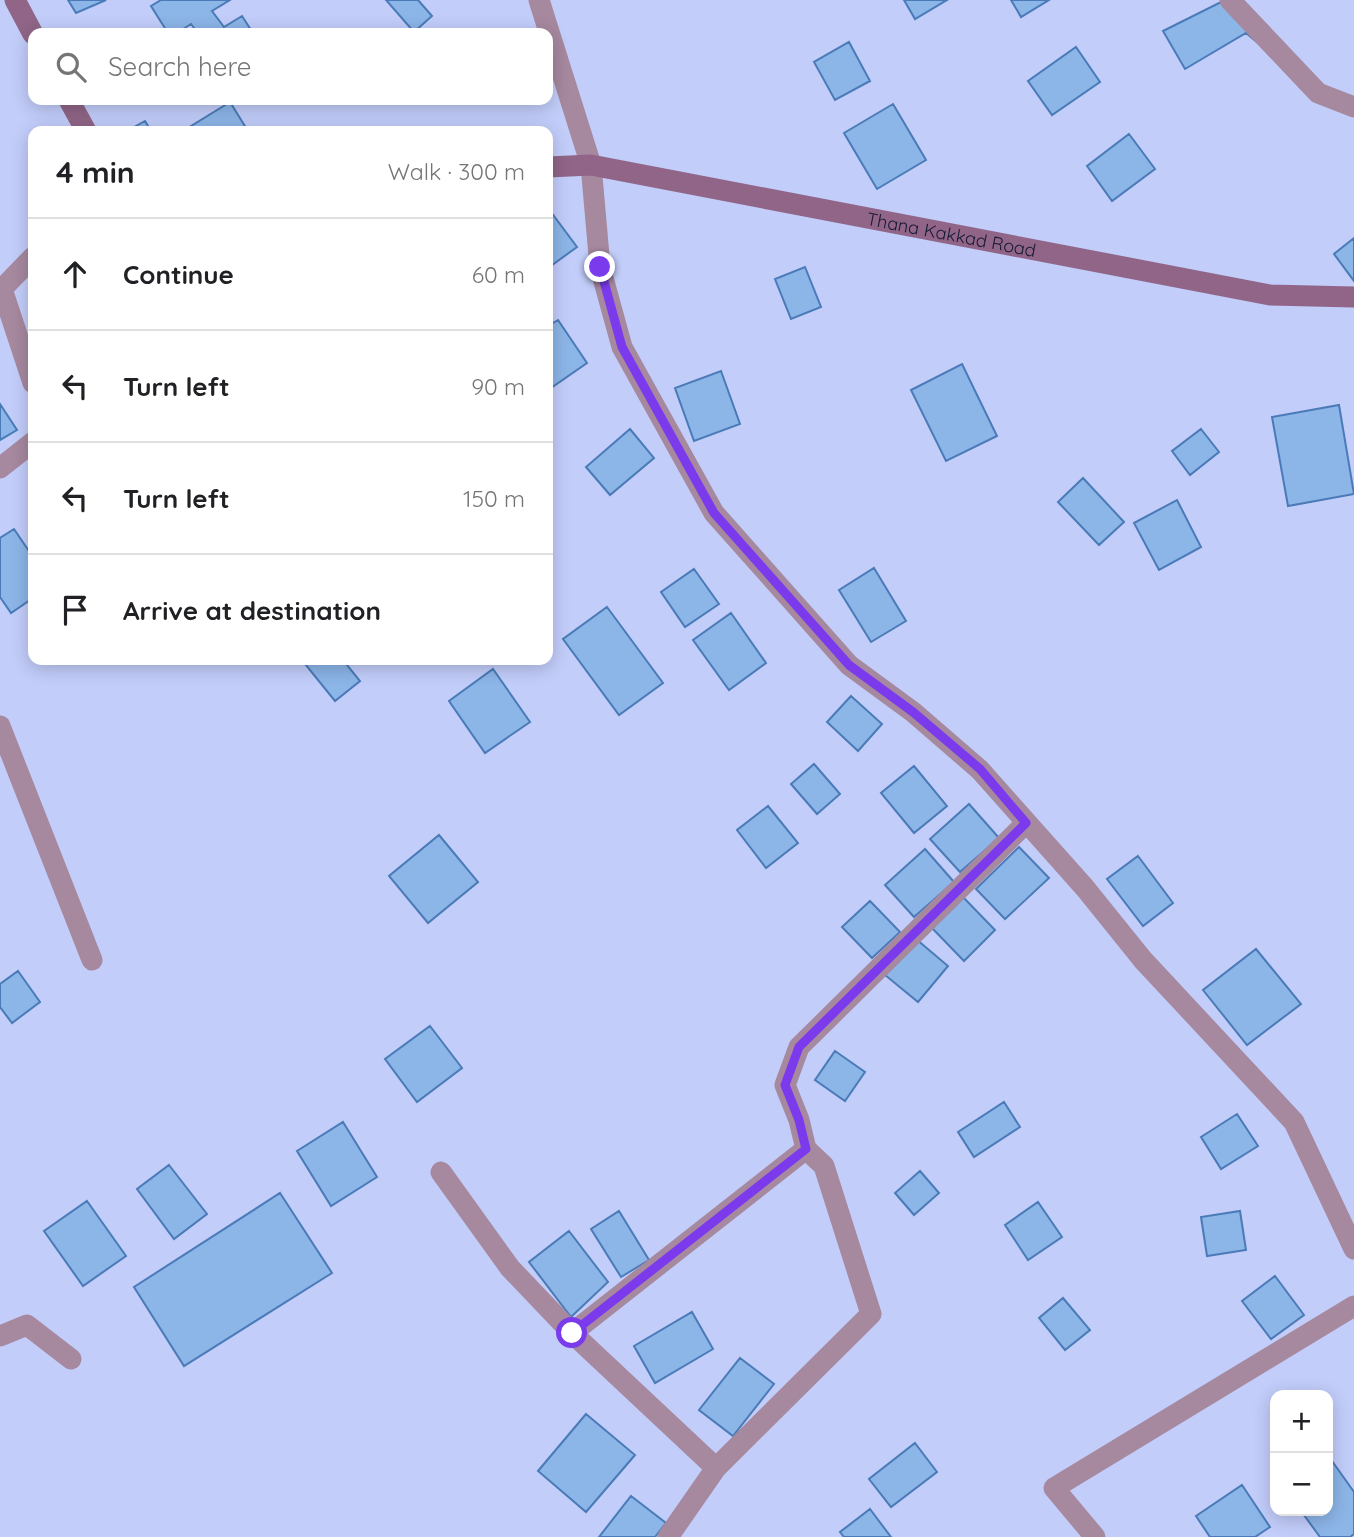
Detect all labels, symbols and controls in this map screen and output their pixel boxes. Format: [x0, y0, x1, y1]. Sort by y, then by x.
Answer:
search box [28, 28, 553, 105]
icon: search [52, 48, 90, 86]
text: Search here [108, 50, 252, 83]
text: 4 min [56, 153, 135, 191]
text: Walk · 300 m [388, 157, 525, 186]
street label: Thana Kakkad Road [865, 207, 1038, 261]
route end [584, 251, 615, 282]
icon: ahead [56, 255, 94, 293]
text: Continue [123, 258, 234, 291]
text: 60 m [472, 260, 525, 289]
icon: left [56, 367, 94, 405]
text: Turn left [123, 370, 230, 403]
text: 90 m [471, 372, 525, 401]
icon: left [56, 479, 94, 517]
text: Turn left [123, 482, 230, 515]
text: 150 m [463, 484, 525, 513]
icon: arrive [56, 591, 94, 629]
text: Arrive at destination [123, 594, 381, 627]
route start [556, 1317, 587, 1348]
map controls [1270, 1390, 1333, 1516]
button: + [1270, 1390, 1333, 1453]
button: − [1270, 1453, 1333, 1516]

